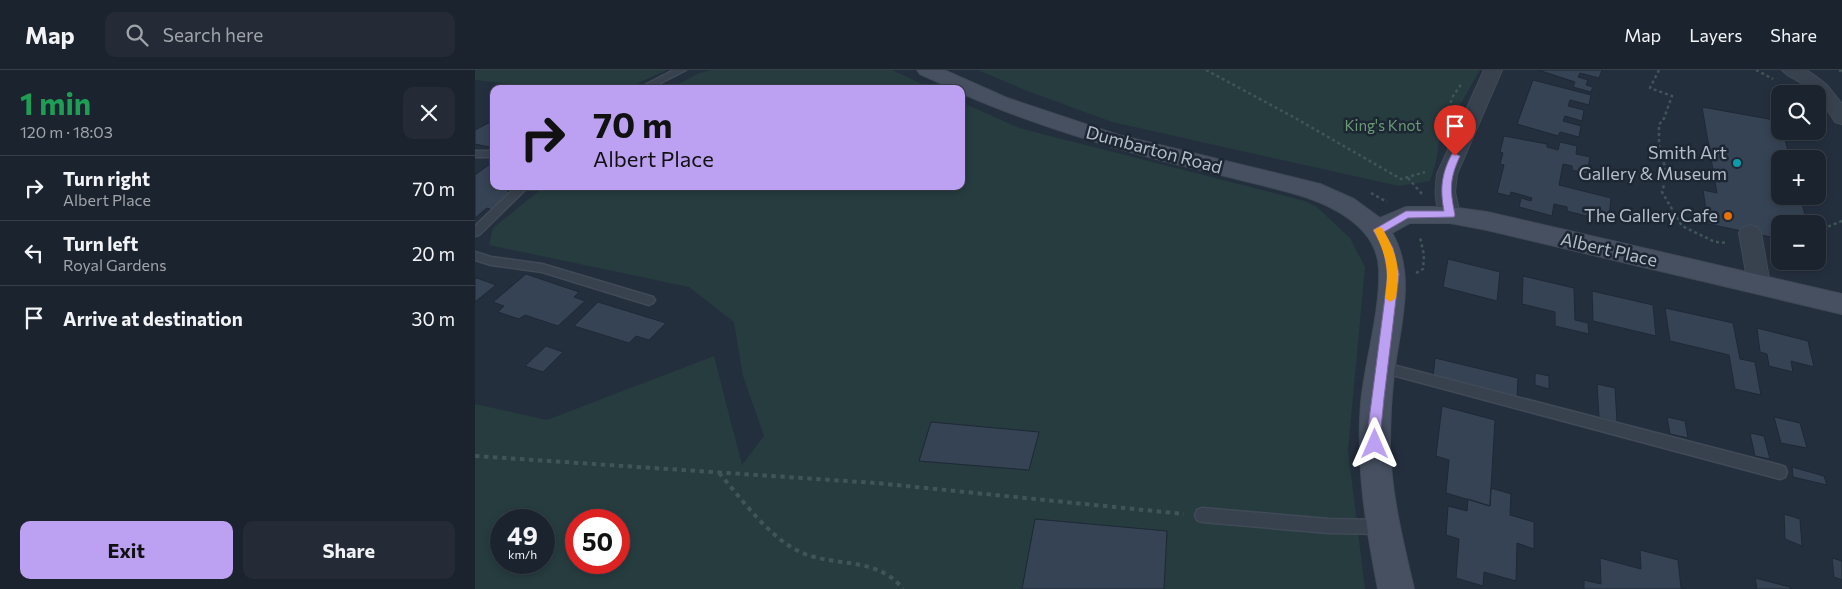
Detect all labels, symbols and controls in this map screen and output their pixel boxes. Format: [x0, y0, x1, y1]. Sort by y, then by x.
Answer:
search box [105, 12, 455, 57]
text: Map [25, 20, 75, 49]
icon: search [123, 21, 151, 49]
text: Search here [163, 23, 263, 46]
text: Map [1624, 24, 1661, 46]
text: Layers [1689, 24, 1742, 46]
text: Share [1770, 24, 1817, 46]
text: 1 min [20, 84, 91, 121]
map controls [1771, 85, 1826, 270]
button: search [1771, 85, 1826, 140]
button: close [403, 87, 455, 139]
text: 70 m [593, 102, 673, 145]
icon: right [510, 105, 575, 170]
pin [1434, 105, 1476, 156]
icon: arrive [1441, 112, 1469, 140]
park label: King's Knot [1344, 116, 1422, 134]
street label: Dumbarton Road [1084, 120, 1225, 178]
text: 120 m · 18:03 [20, 122, 113, 141]
place label: Smith Art Gallery & Museum [1578, 141, 1727, 184]
text: Albert Place [593, 145, 714, 172]
button: + [1771, 150, 1826, 205]
marker: Smith Art Gallery & Museum [1731, 157, 1743, 169]
text: Turn right [63, 167, 150, 190]
icon: right [20, 174, 48, 202]
text: 70 m [412, 177, 455, 200]
text: Albert Place [63, 190, 151, 209]
place label: The Gallery Cafe [1584, 204, 1718, 226]
marker: The Gallery Cafe [1722, 210, 1734, 222]
button: − [1771, 215, 1826, 270]
street label: Albert Place [1559, 227, 1660, 271]
text: Turn left [63, 232, 138, 255]
icon: left [20, 239, 48, 267]
text: 20 m [412, 242, 455, 265]
text: Royal Gardens [63, 255, 166, 274]
icon: arrive [20, 304, 48, 332]
text: Arrive at destination [63, 307, 243, 330]
text: 30 m [412, 307, 455, 330]
position arrow [1348, 417, 1400, 469]
speed limit sign: 50 [565, 509, 630, 574]
text: 49 [507, 520, 538, 550]
button: Exit [20, 521, 233, 579]
button: Share [243, 521, 455, 579]
text: km/h [508, 547, 537, 561]

